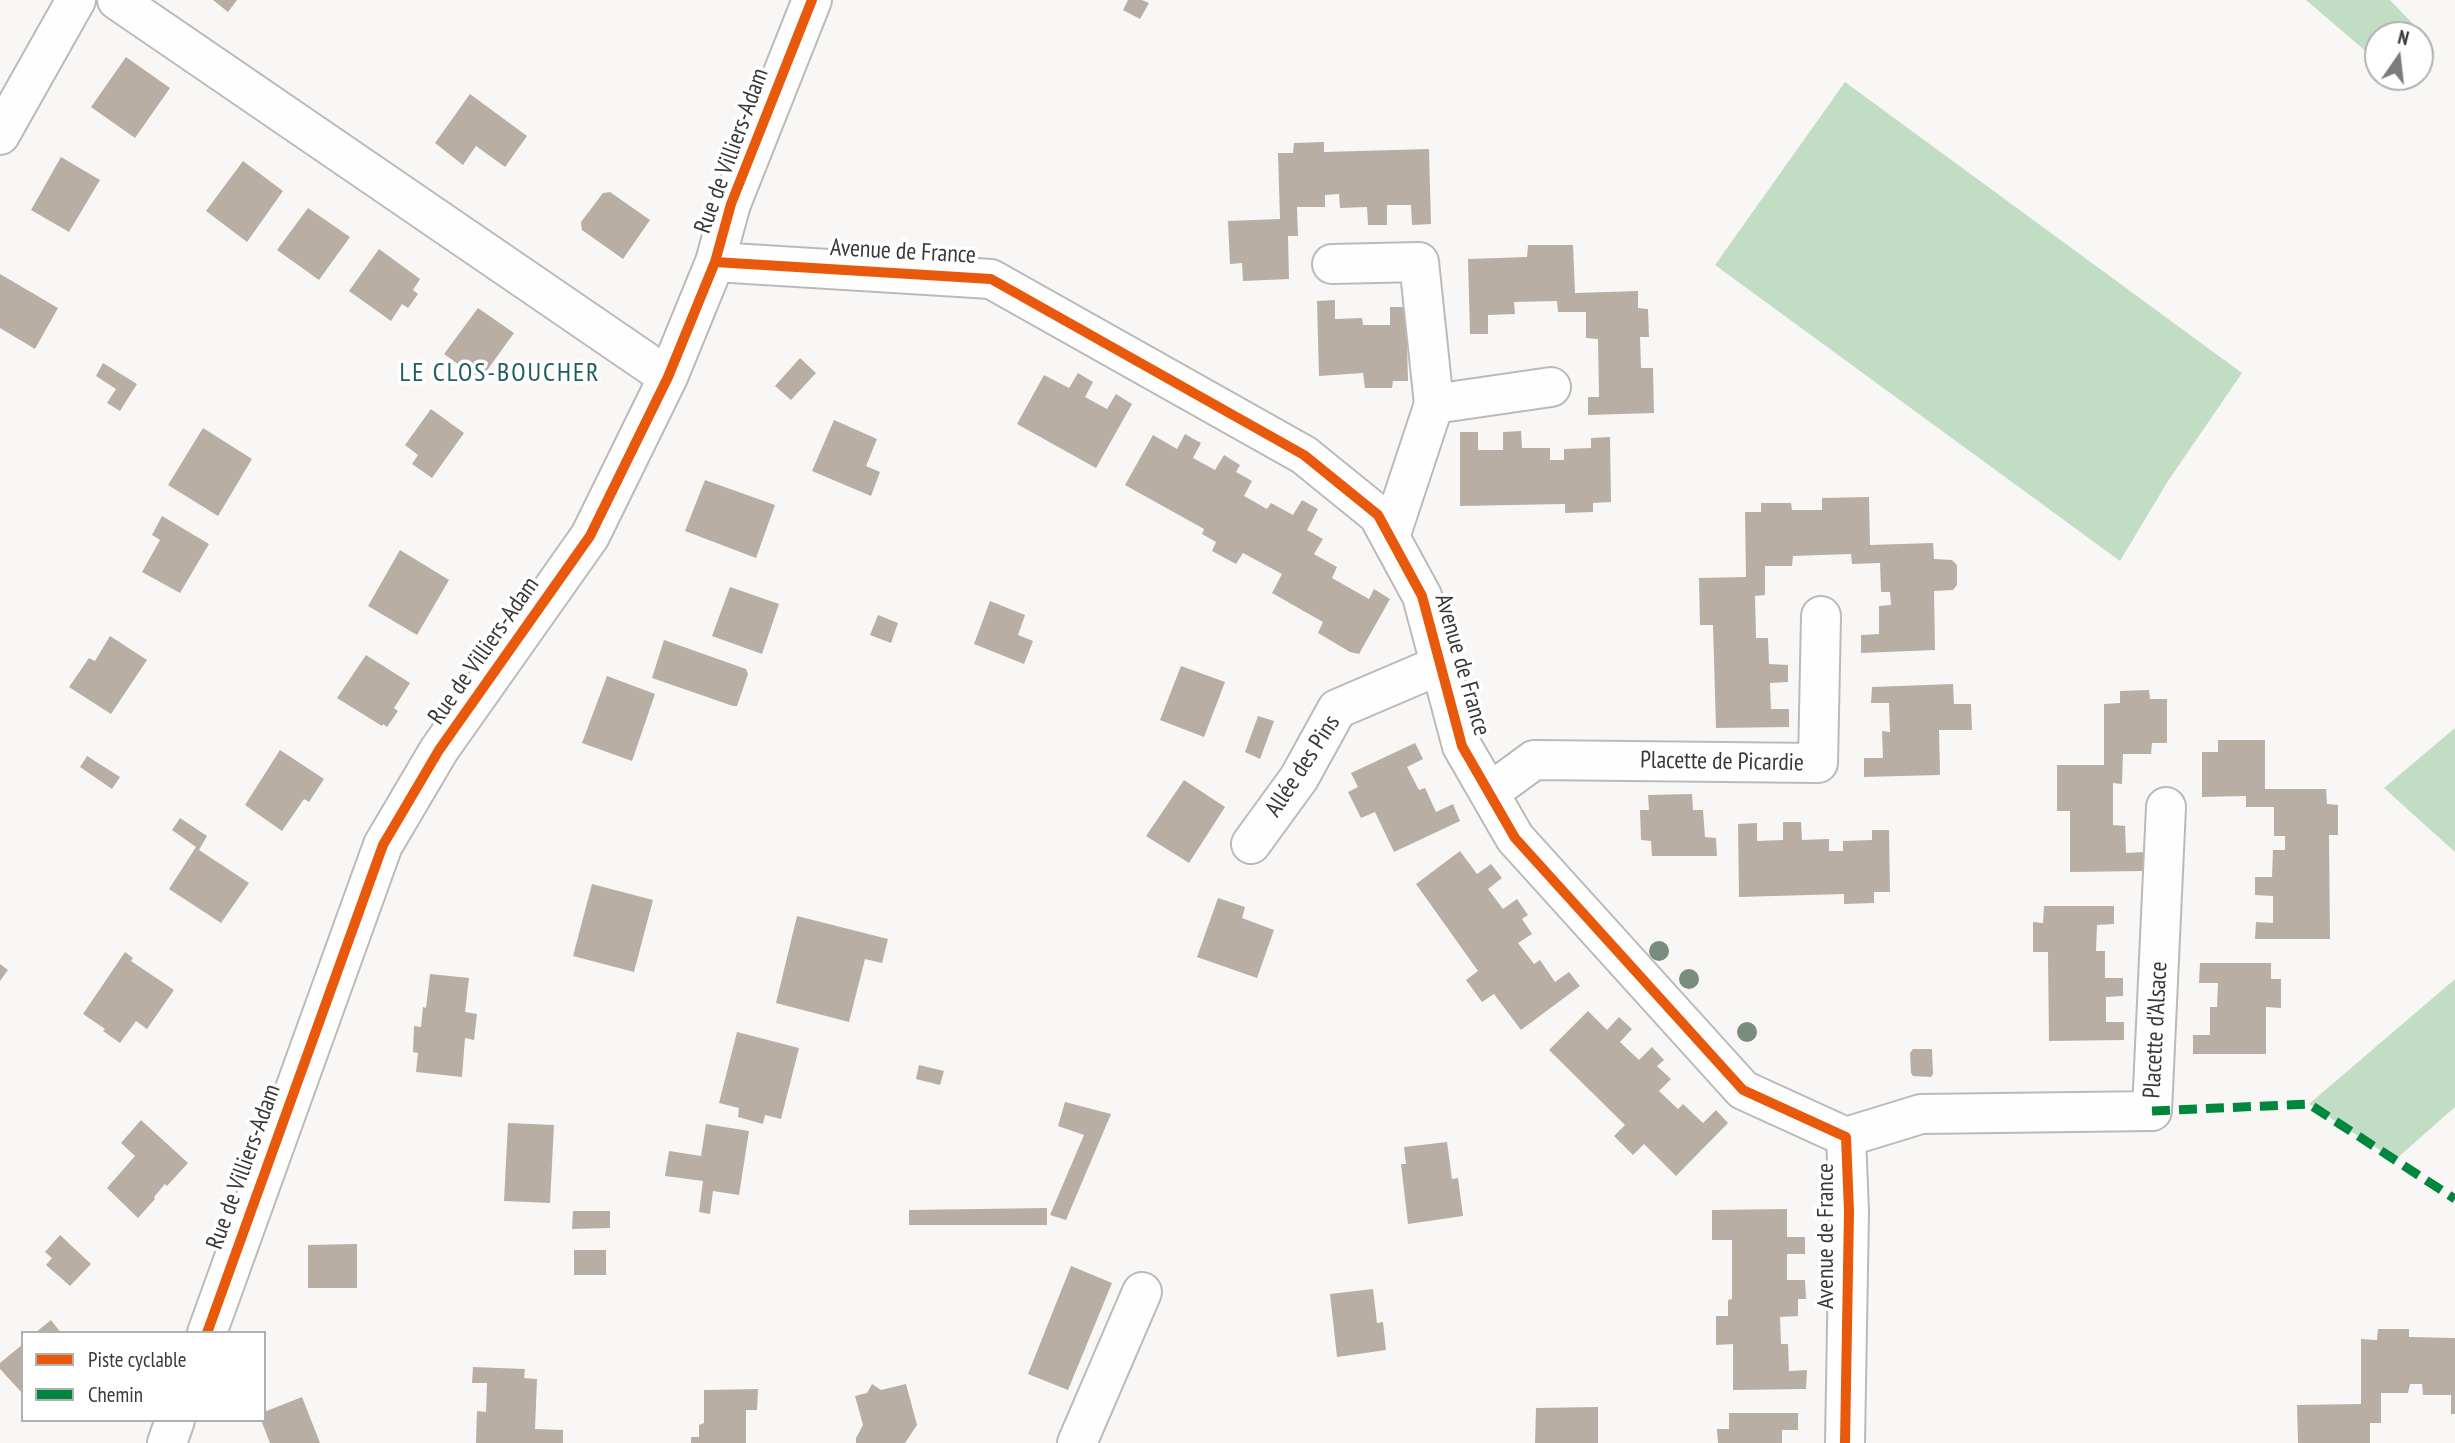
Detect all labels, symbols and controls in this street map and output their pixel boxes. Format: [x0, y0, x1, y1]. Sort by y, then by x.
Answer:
north arrow [2364, 21, 2434, 91]
text: N [2396, 25, 2411, 50]
street label: Rue de Villiers-Adam [689, 65, 775, 237]
street label: Avenue de France [829, 234, 977, 270]
district label: LE CLOS-BOUCHER [401, 358, 599, 390]
street label: Rue de Villiers-Adam [422, 572, 546, 730]
street label: Avenue de France [1428, 591, 1496, 739]
street label: Allée des Pins [1259, 710, 1347, 822]
street label: Placette de Picardie [1640, 746, 1804, 778]
street label: Placette d'Alsace [2138, 961, 2174, 1099]
street label: Rue de Villiers-Adam [201, 1081, 287, 1253]
street label: Avenue de France [1812, 1163, 1840, 1309]
legend [21, 1331, 266, 1422]
text: Piste cyclable [88, 1346, 186, 1373]
text: Chemin [88, 1381, 143, 1408]

